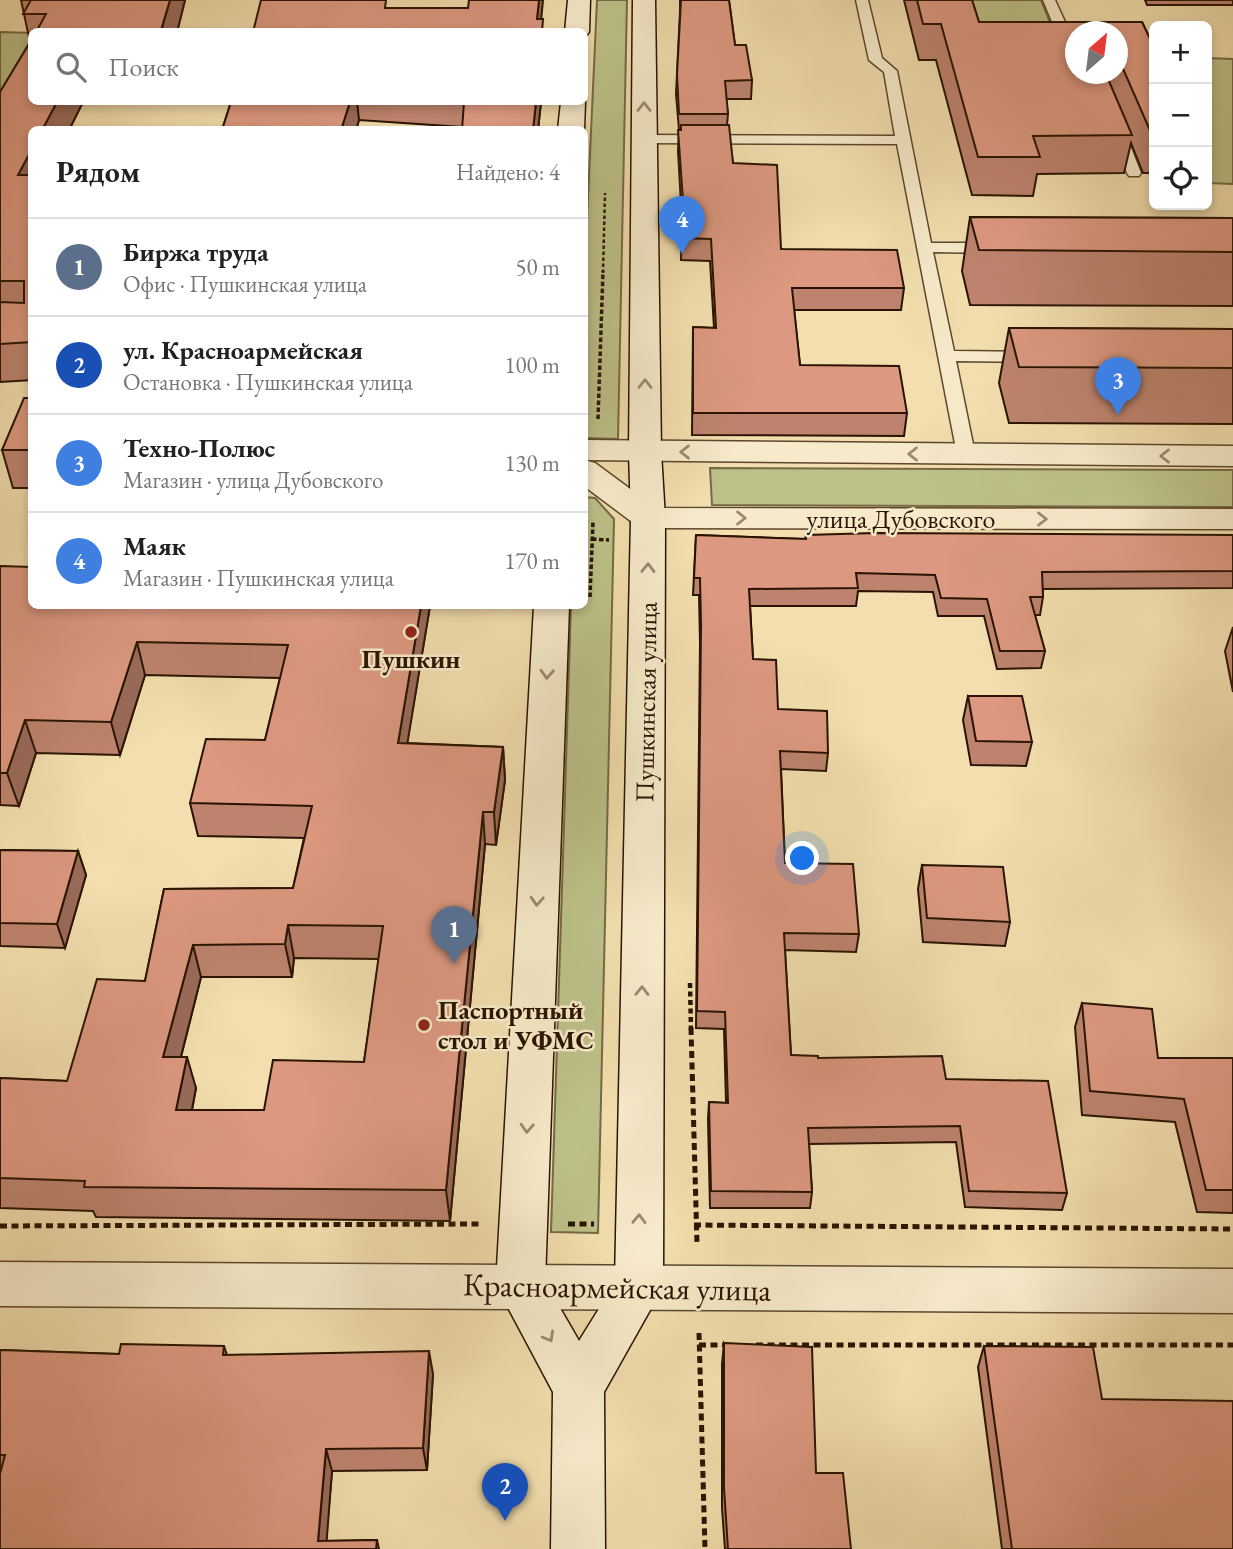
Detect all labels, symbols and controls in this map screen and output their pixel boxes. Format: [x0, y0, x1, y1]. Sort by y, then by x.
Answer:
north arrow [1065, 21, 1128, 84]
map controls [1149, 21, 1212, 210]
button: + [1149, 21, 1212, 84]
search box [28, 28, 588, 105]
icon: search [52, 48, 90, 86]
text: Поиск [108, 50, 179, 84]
button: − [1149, 84, 1212, 147]
one-way arrow [636, 101, 652, 112]
button: locate [1149, 147, 1212, 210]
text: Рядом [56, 152, 140, 191]
text: Найдено: 4 [456, 157, 560, 187]
pin: 4 [659, 196, 705, 254]
text: Биржа труда [123, 235, 269, 269]
text: 1 [73, 252, 85, 282]
text: 50 m [515, 252, 560, 282]
text: Офис · Пушкинская улица [123, 269, 367, 299]
text: ул. Красноармейская [123, 333, 363, 367]
text: 2 [73, 350, 85, 380]
text: 100 m [504, 350, 560, 380]
pin: 3 [1095, 357, 1141, 415]
text: Остановка · Пушкинская улица [123, 367, 413, 397]
one-way arrow [637, 378, 653, 388]
text: Техно-Полюс [123, 431, 275, 465]
one-way arrow [680, 445, 691, 460]
one-way arrow [907, 446, 918, 462]
text: 3 [73, 448, 85, 478]
text: 130 m [504, 448, 560, 478]
one-way arrow [1159, 448, 1170, 464]
text: Магазин · улица Дубовского [123, 465, 383, 495]
street label: улица Дубовского [807, 502, 995, 536]
one-way arrow [736, 510, 747, 526]
one-way arrow [1037, 511, 1048, 527]
text: Маяк [123, 529, 186, 563]
text: 4 [73, 546, 85, 576]
text: 170 m [504, 546, 560, 576]
one-way arrow [640, 562, 655, 573]
text: Магазин · Пушкинская улица [123, 563, 394, 593]
street label: Пушкинская улица [627, 601, 665, 803]
marker: Пушкин [403, 624, 419, 640]
place label: Пушкин [362, 642, 460, 676]
one-way arrow [540, 668, 555, 679]
your location [785, 841, 819, 875]
one-way arrow [530, 896, 545, 907]
pin: 1 [431, 906, 477, 964]
one-way arrow [634, 986, 650, 996]
place label: Паспортный стол и УФМС [438, 993, 594, 1057]
marker: Паспортный стол и УФМС [416, 1017, 432, 1033]
one-way arrow [519, 1123, 534, 1134]
one-way arrow [632, 1213, 647, 1224]
street label: Красноармейская улица [463, 1263, 772, 1311]
one-way arrow [541, 1329, 554, 1342]
pin: 2 [482, 1463, 528, 1521]

